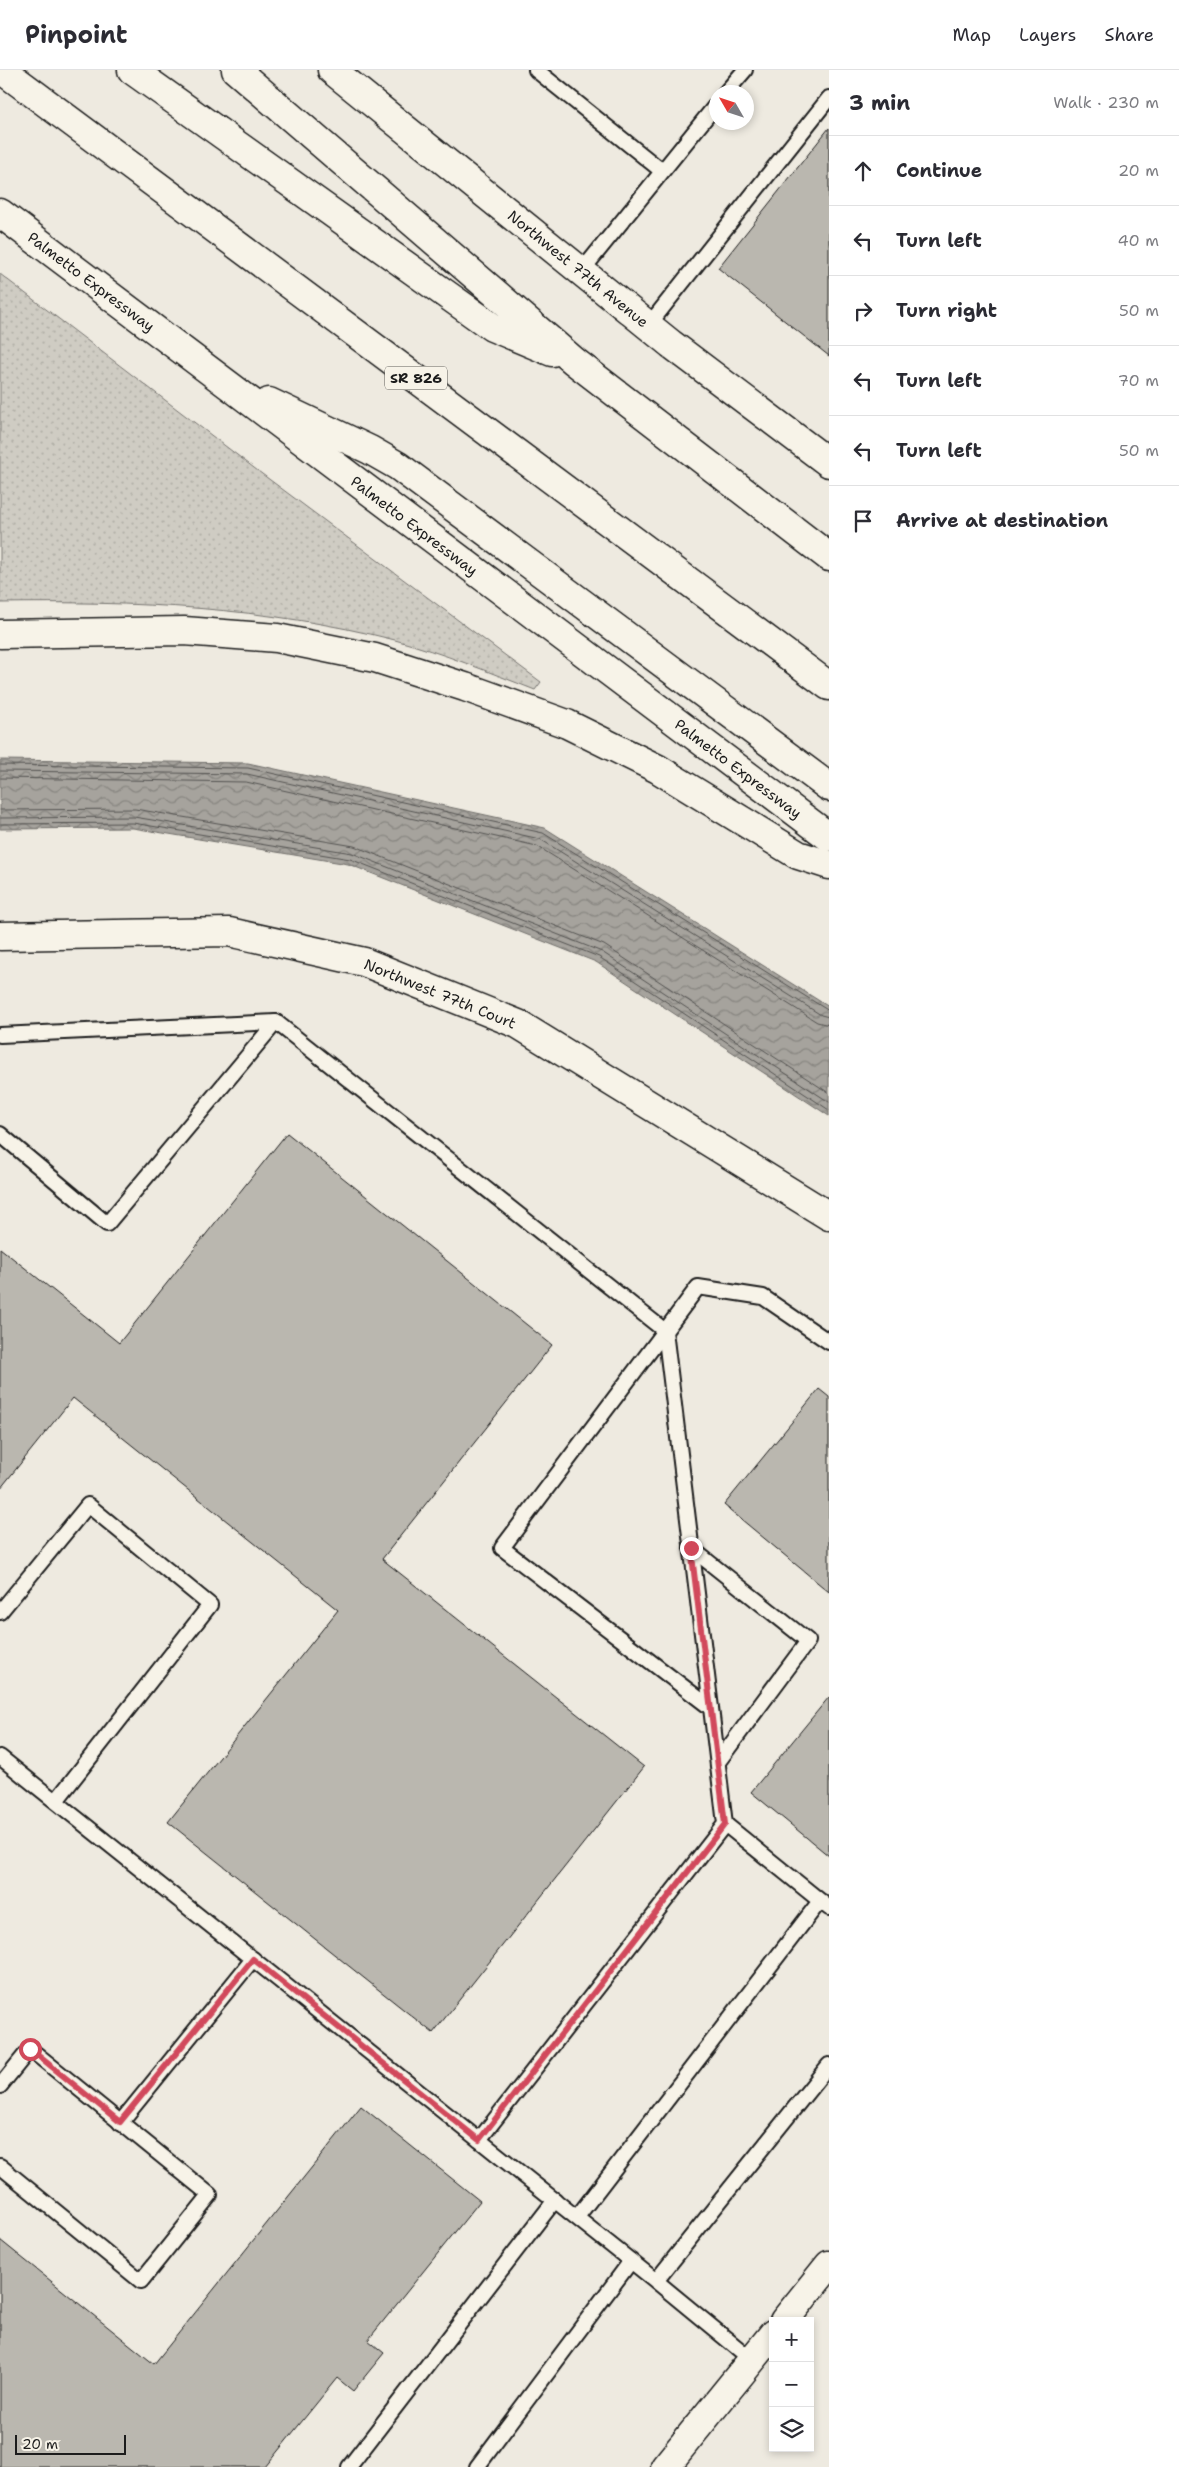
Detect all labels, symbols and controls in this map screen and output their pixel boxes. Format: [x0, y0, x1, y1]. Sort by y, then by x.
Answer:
text: Pinpoint [25, 19, 127, 51]
text: Map [953, 23, 991, 47]
text: Layers [1019, 23, 1076, 47]
text: Share [1104, 23, 1154, 47]
north arrow [709, 85, 754, 130]
text: 3 min [849, 89, 910, 117]
text: Walk · 230 m [1053, 92, 1159, 113]
icon: ahead [849, 157, 877, 185]
text: Continue [896, 158, 982, 183]
text: 20 m [1118, 160, 1159, 181]
street label: Northwest 77th Avenue [503, 206, 653, 332]
icon: left [849, 227, 877, 255]
street label: Palmetto Expressway [23, 228, 159, 336]
text: Turn left [896, 228, 982, 253]
text: 40 m [1117, 230, 1159, 251]
icon: right [849, 297, 877, 325]
text: Turn right [896, 298, 997, 323]
text: 50 m [1119, 300, 1159, 321]
road number: SR 826 [385, 366, 447, 390]
icon: left [849, 367, 877, 395]
text: Turn left [896, 368, 982, 393]
text: 70 m [1118, 370, 1159, 391]
icon: left [849, 437, 877, 465]
text: Turn left [896, 438, 982, 463]
text: 50 m [1119, 440, 1159, 461]
street label: Palmetto Expressway [346, 472, 482, 580]
icon: arrive [849, 507, 877, 535]
text: Arrive at destination [896, 508, 1108, 533]
street label: Palmetto Expressway [670, 715, 806, 823]
street label: Northwest 77th Court [361, 954, 519, 1034]
route end [680, 1537, 703, 1560]
route start [19, 2038, 42, 2061]
map controls [769, 2317, 814, 2452]
button: + [769, 2317, 814, 2362]
button: − [769, 2362, 814, 2407]
button: layers [769, 2407, 814, 2452]
scale bar [15, 2432, 126, 2455]
text: 20 m [22, 2435, 58, 2453]

